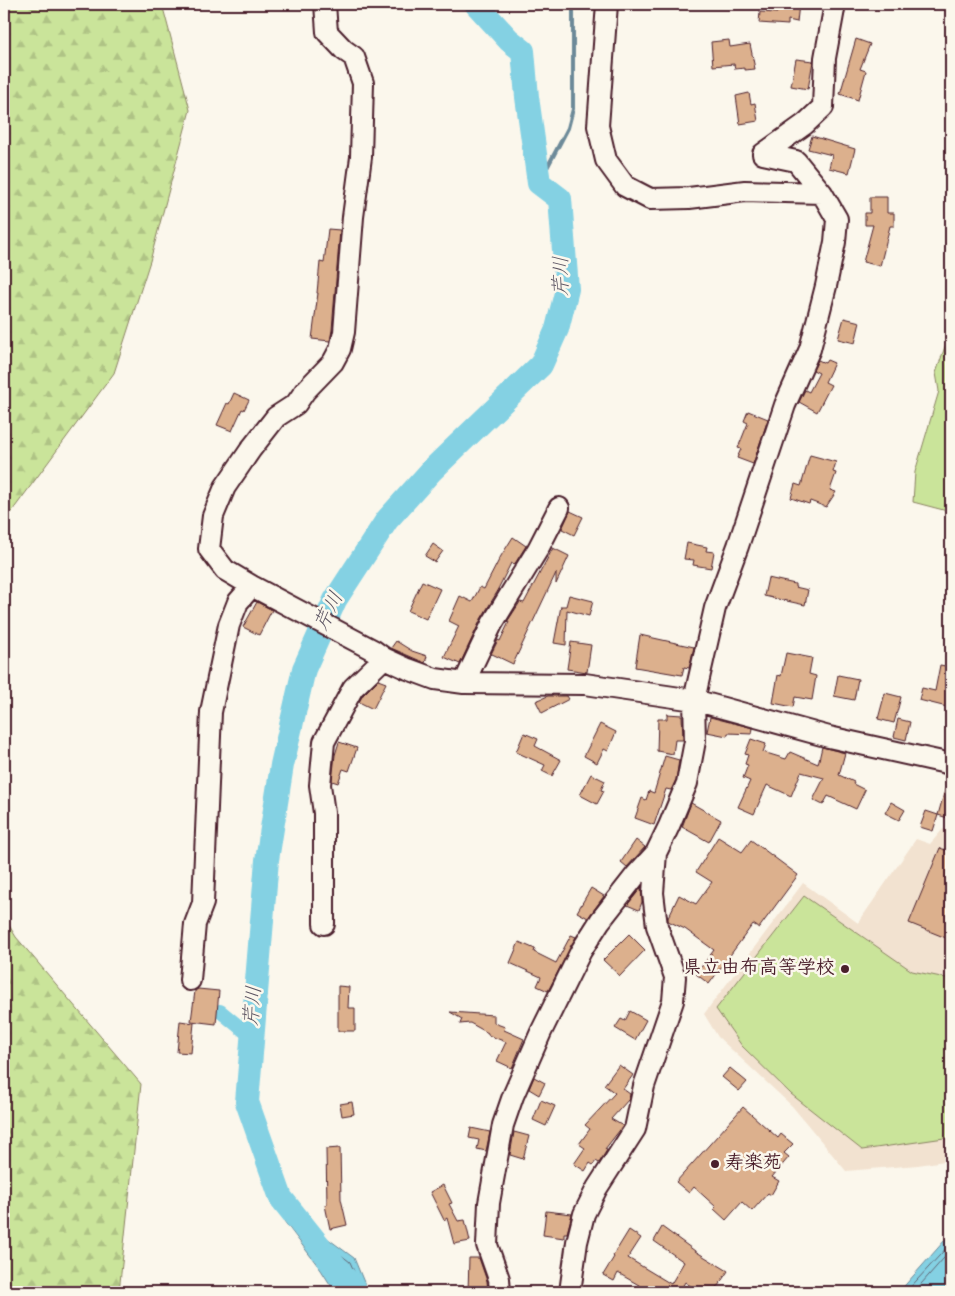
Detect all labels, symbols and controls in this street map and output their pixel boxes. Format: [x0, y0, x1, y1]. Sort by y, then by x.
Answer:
water label: 芹川 [550, 256, 575, 296]
water label: 芹川 [310, 588, 350, 635]
place label: 県立由布高等学校 [683, 957, 835, 981]
marker: 県立由布高等学校 [839, 963, 851, 975]
water label: 芹川 [240, 985, 268, 1027]
place label: 寿楽苑 [725, 1152, 782, 1176]
marker: 寿楽苑 [709, 1158, 721, 1170]

